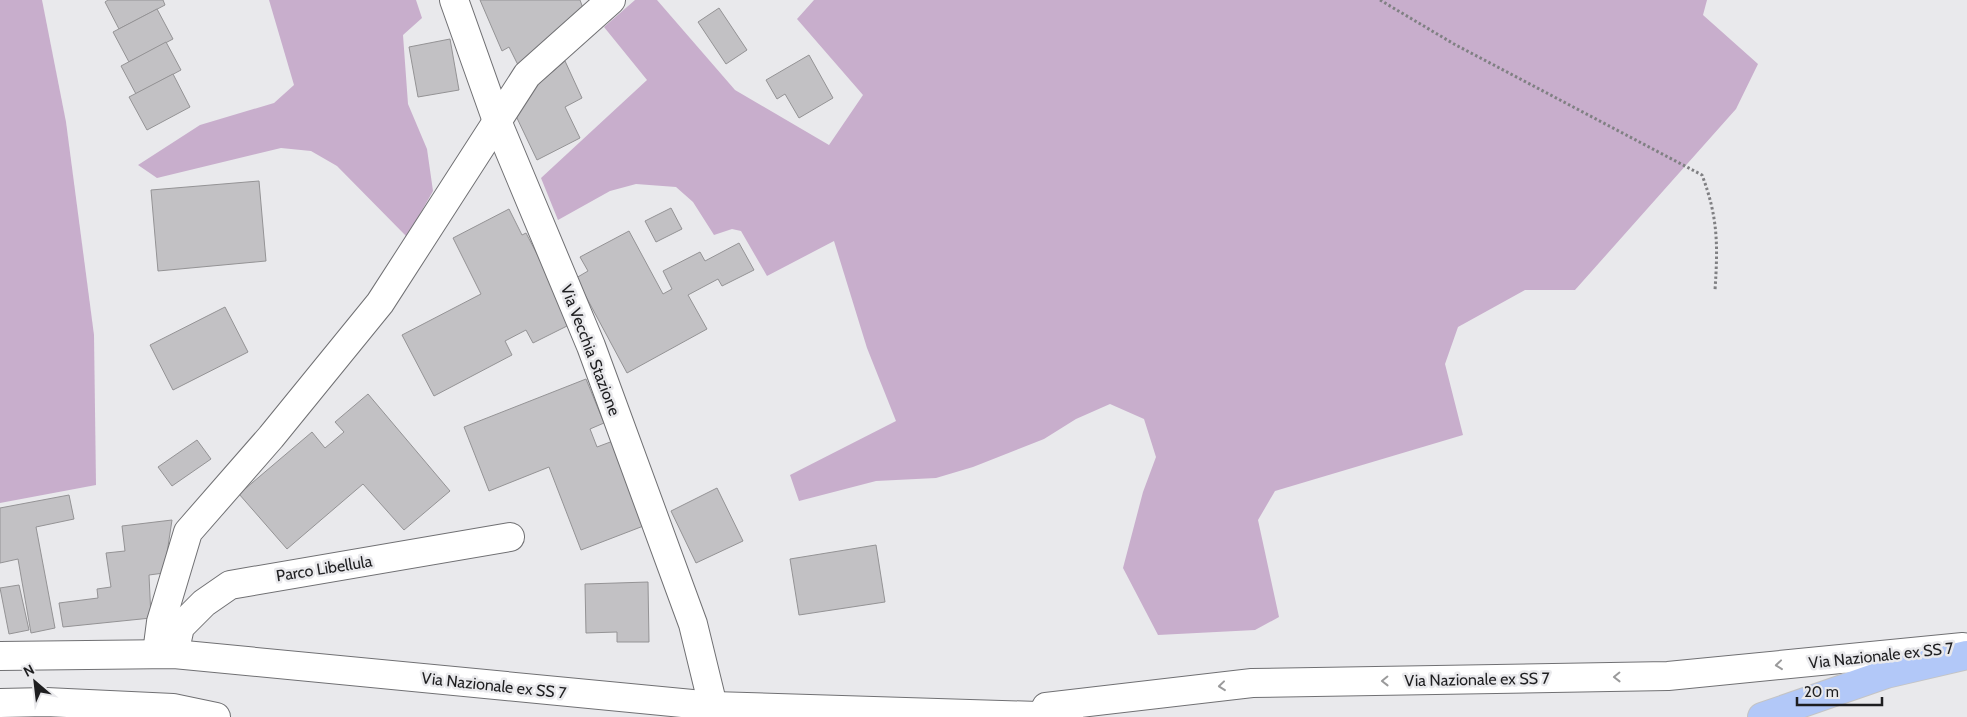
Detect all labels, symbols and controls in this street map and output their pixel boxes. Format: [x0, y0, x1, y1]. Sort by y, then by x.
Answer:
street label: Via Vecchia Stazione [557, 282, 624, 418]
street label: Parco Libellula [275, 551, 374, 585]
street label: Via Nazionale ex SS 7 [1808, 638, 1954, 673]
north arrow [10, 657, 60, 707]
one-way arrow [1775, 659, 1783, 670]
text: N [20, 660, 37, 681]
street label: Via Nazionale ex SS 7 [421, 668, 567, 703]
street label: Via Nazionale ex SS 7 [1404, 669, 1550, 690]
one-way arrow [1613, 671, 1621, 682]
scale bar [1797, 674, 1882, 706]
one-way arrow [1380, 675, 1388, 686]
one-way arrow [1218, 680, 1226, 691]
text: 20 m [1804, 683, 1839, 701]

